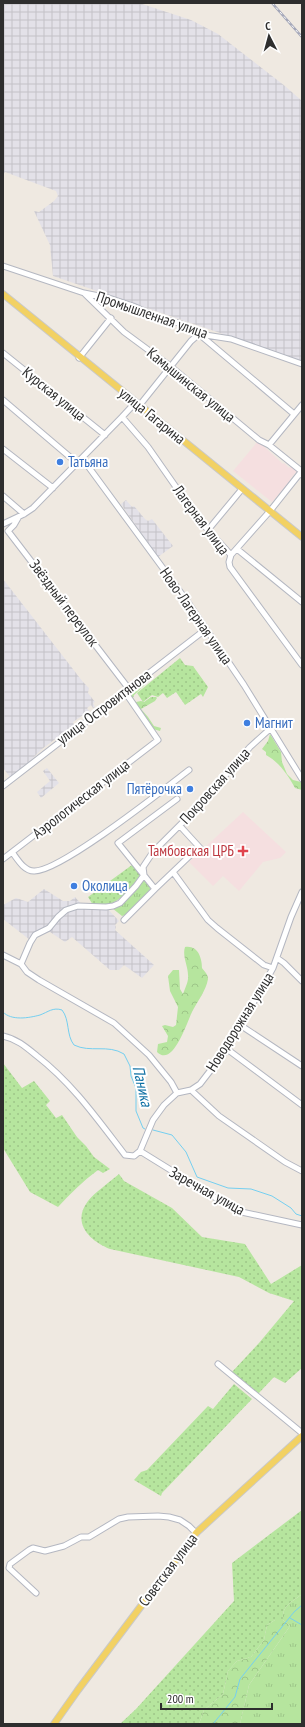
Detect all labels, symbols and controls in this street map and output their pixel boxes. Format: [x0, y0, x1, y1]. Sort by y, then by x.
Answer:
north arrow [249, 16, 289, 56]
text: С [265, 19, 271, 33]
street label: Промышленная улица [94, 287, 210, 343]
street label: Камышинская улица [143, 343, 239, 426]
street label: Курская улица [19, 362, 90, 425]
street label: улица Гагарина [115, 383, 189, 448]
place label: Татьяна [68, 452, 108, 471]
marker: Татьяна [55, 457, 65, 467]
street label: Лагерная улица [168, 480, 234, 558]
street label: Звёздный переулок [26, 555, 103, 650]
street label: Ново-Лагерная улица [156, 564, 237, 668]
street label: улица Островитянова [53, 665, 155, 748]
place label: Магнит [255, 713, 293, 732]
marker: Магнит [242, 718, 252, 728]
street label: Покровская улица [175, 744, 254, 828]
street label: Аэрологическая улица [28, 755, 133, 842]
place label: Пятёрочка [127, 779, 182, 798]
marker: Пятёрочка [185, 784, 195, 794]
place label: Тамбовская ЦРБ [148, 841, 234, 860]
marker: Тамбовская ЦРБ [237, 845, 249, 857]
place label: Околица [82, 876, 128, 895]
marker: Околица [69, 881, 79, 891]
street label: Новодорожная улица [202, 969, 278, 1075]
water label: Паника [129, 1064, 158, 1110]
street label: Заречная улица [166, 1162, 248, 1219]
street label: Советская улица [134, 1529, 201, 1610]
scale bar [161, 1685, 272, 1711]
text: 200 m [167, 1691, 194, 1706]

